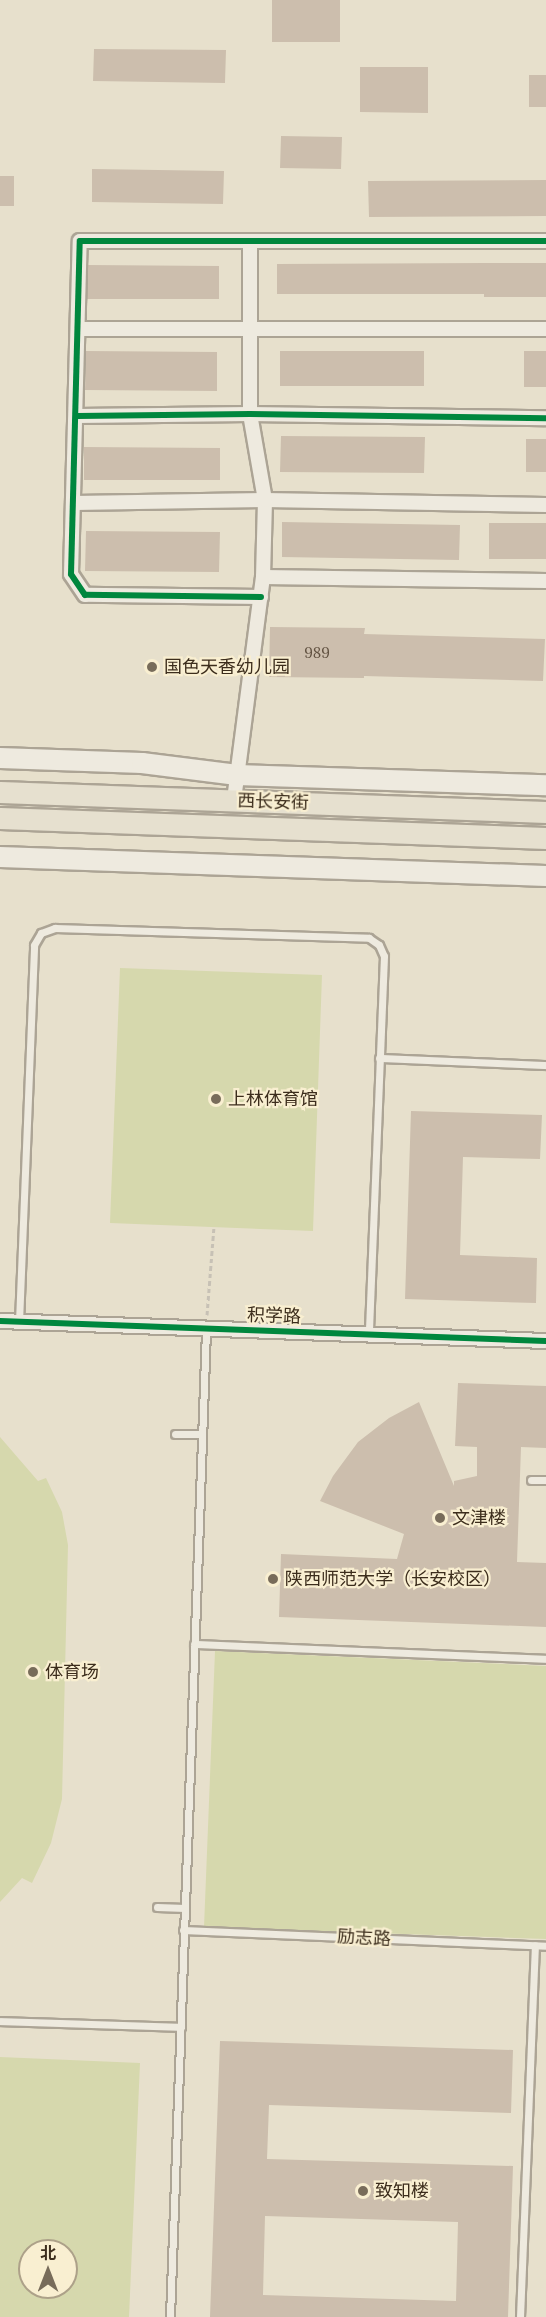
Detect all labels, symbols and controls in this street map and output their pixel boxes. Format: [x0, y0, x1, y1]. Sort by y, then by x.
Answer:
house number: 989 [304, 644, 330, 662]
place label: 国色天香幼儿园 [164, 656, 290, 678]
marker: 国色天香幼儿园 [145, 660, 159, 674]
street label: 西长安街 [237, 790, 309, 814]
place label: 上林体育馆 [228, 1088, 318, 1110]
marker: 上林体育馆 [209, 1092, 223, 1106]
street label: 积学路 [247, 1304, 301, 1328]
place label: 文津楼 [452, 1507, 506, 1529]
marker: 文津楼 [433, 1511, 447, 1525]
place label: 陕西师范大学（长安校区） [285, 1568, 501, 1590]
marker: 陕西师范大学（长安校区） [266, 1572, 280, 1586]
place label: 体育场 [45, 1661, 99, 1683]
marker: 体育场 [26, 1665, 40, 1679]
street label: 励志路 [336, 1926, 392, 1950]
place label: 致知楼 [375, 2180, 429, 2202]
marker: 致知楼 [356, 2184, 370, 2198]
north arrow [18, 2239, 78, 2299]
text: 北 [40, 2243, 56, 2263]

